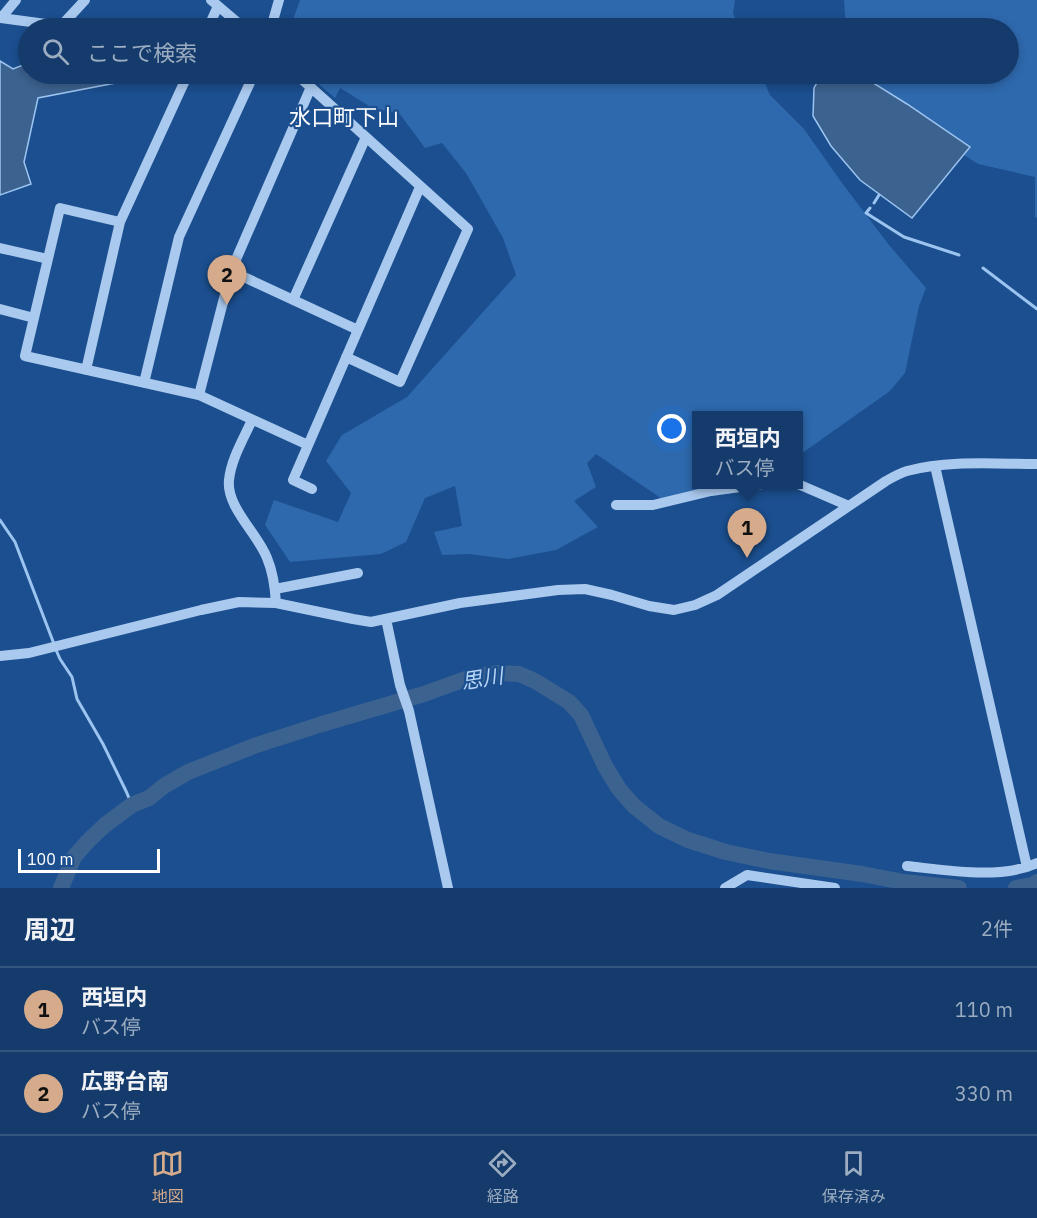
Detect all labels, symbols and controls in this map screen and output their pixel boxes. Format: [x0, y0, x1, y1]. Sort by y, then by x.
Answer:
search box [18, 18, 1019, 84]
icon: search [39, 35, 72, 68]
text: ここで検索 [87, 38, 197, 67]
district label: 水口町下山 [289, 102, 399, 131]
pin: 2 [208, 256, 246, 305]
popup [692, 411, 803, 489]
your location [657, 414, 686, 443]
text: 西垣内 [714, 423, 781, 452]
text: バス停 [714, 454, 774, 481]
pin: 1 [728, 508, 766, 558]
water label: 思川 [459, 661, 507, 695]
scale bar [18, 846, 160, 874]
text: 100 m [27, 849, 74, 869]
text: 周辺 [24, 912, 76, 946]
text: 2件 [981, 915, 1013, 942]
text: 西垣内 [81, 982, 147, 1011]
text: 1 [38, 996, 50, 1023]
text: 110 m [955, 996, 1013, 1023]
text: バス停 [81, 1013, 141, 1040]
text: 広野台南 [81, 1066, 169, 1095]
text: 2 [38, 1080, 50, 1107]
text: 330 m [955, 1080, 1013, 1107]
text: バス停 [81, 1097, 141, 1124]
tab: 地図 [151, 1147, 184, 1207]
tab: 経路 [486, 1147, 519, 1207]
tab: 保存済み [822, 1147, 886, 1207]

